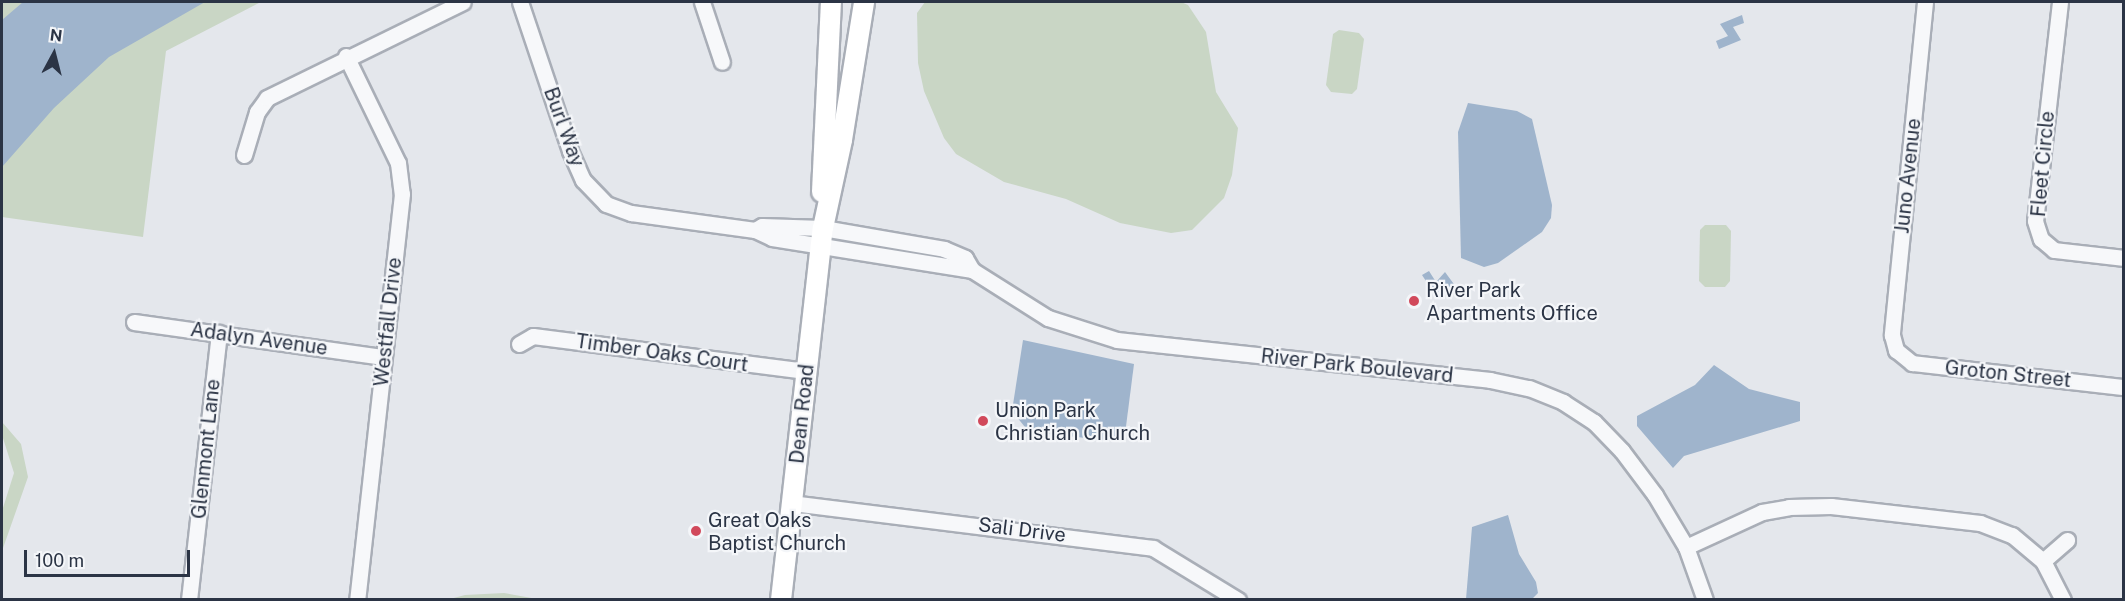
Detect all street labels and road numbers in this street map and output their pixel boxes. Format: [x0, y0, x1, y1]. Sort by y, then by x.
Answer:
street label: Burl Way [538, 84, 590, 170]
street label: Fleet Circle [2026, 110, 2060, 218]
street label: Juno Avenue [1890, 117, 1926, 235]
street label: Westfall Drive [369, 256, 407, 388]
street label: Adalyn Avenue [189, 317, 329, 361]
street label: Timber Oaks Court [574, 329, 750, 377]
street label: River Park Boulevard [1260, 344, 1454, 388]
street label: Groton Street [1944, 355, 2072, 393]
street label: Dean Road [785, 363, 819, 465]
street label: Glenmont Lane [187, 378, 225, 520]
street label: Sali Drive [977, 513, 1067, 547]

